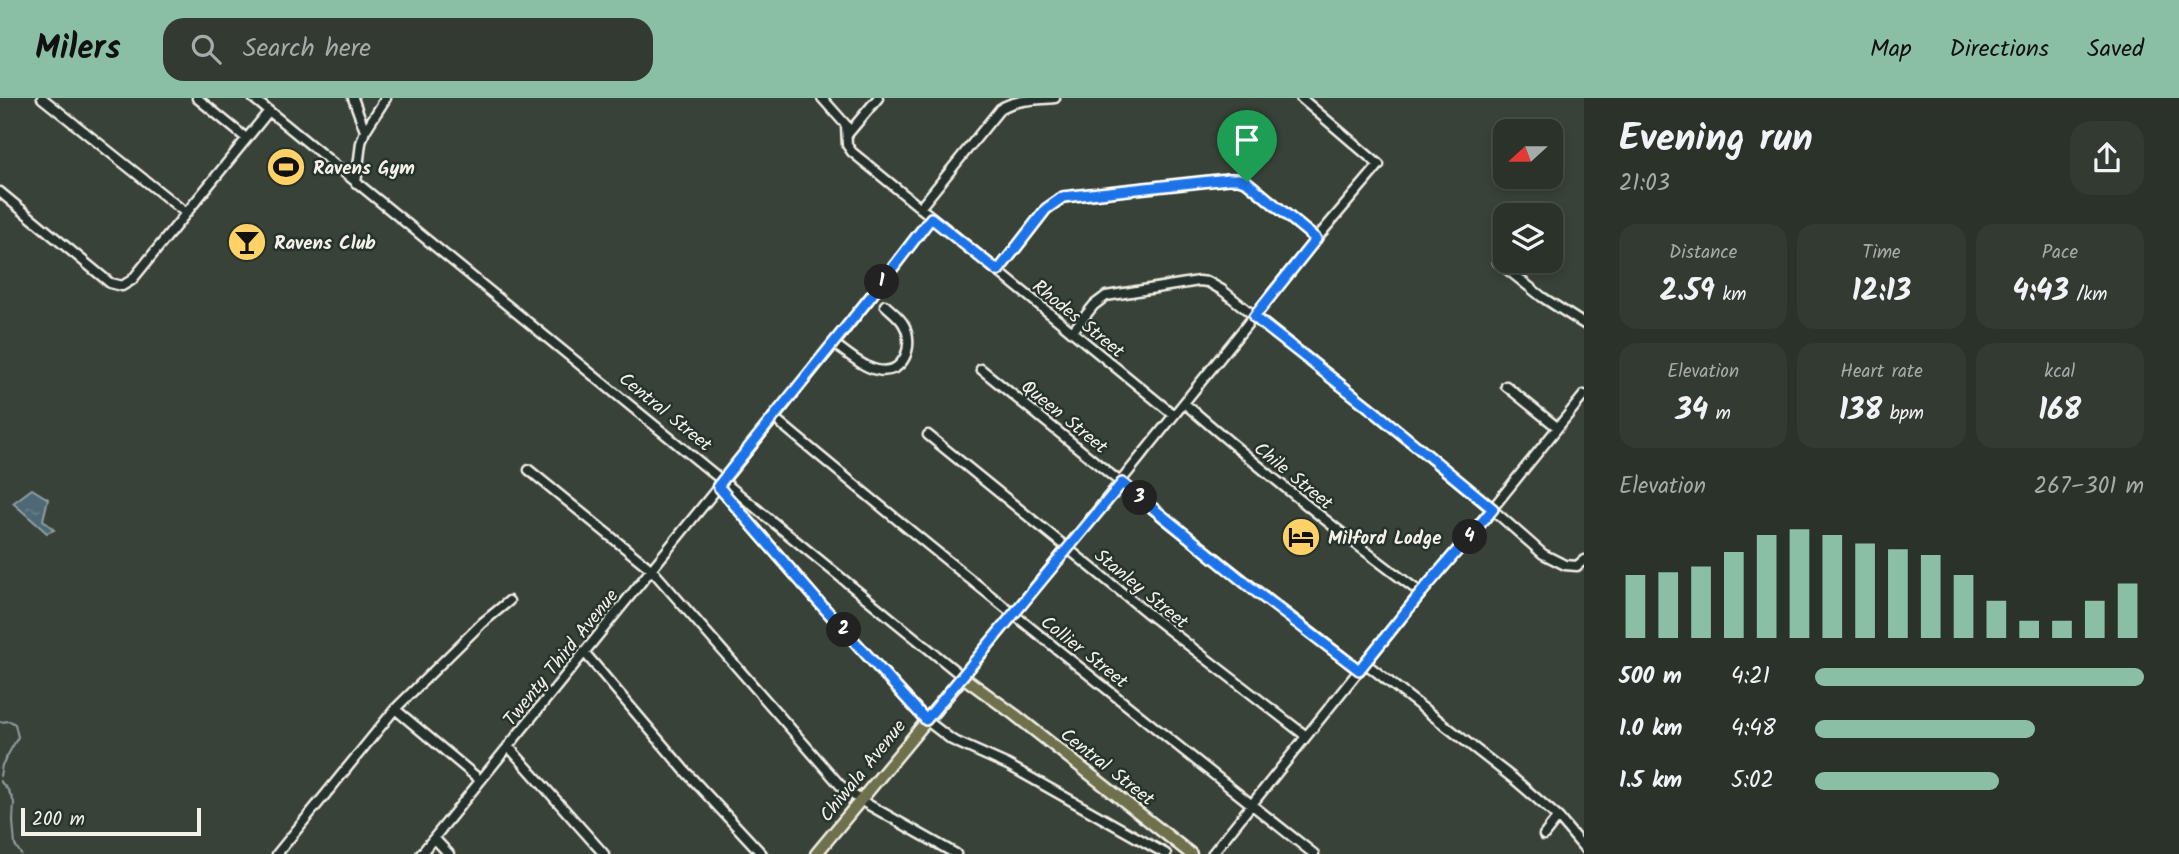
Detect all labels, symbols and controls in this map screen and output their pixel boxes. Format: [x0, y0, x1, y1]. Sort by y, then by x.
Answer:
search box [163, 18, 653, 81]
text: Milers [35, 23, 121, 76]
text: Search here [243, 28, 371, 70]
icon: search [187, 30, 225, 68]
text: Map [1870, 30, 1912, 69]
text: Directions [1950, 30, 2049, 69]
text: Saved [2087, 30, 2144, 69]
pin [1217, 110, 1277, 182]
text: Evening run [1619, 110, 1813, 170]
north arrow [1493, 119, 1563, 189]
map controls [1493, 119, 1563, 273]
icon: arrive [1228, 121, 1266, 159]
button: share [2070, 121, 2144, 195]
sports icon: Ravens Gym [265, 146, 307, 188]
place label: Ravens Gym [313, 154, 415, 184]
text: 21:03 [1619, 166, 1670, 202]
button: layers [1493, 203, 1563, 273]
bar icon: Ravens Club [226, 221, 268, 263]
place label: Ravens Club [274, 229, 376, 259]
text: Distance [1669, 238, 1737, 268]
text: Time [1862, 238, 1901, 268]
text: Pace [2042, 238, 2078, 268]
pin: 1 [864, 264, 900, 300]
text: 1 [879, 266, 884, 296]
text: 2.59 [1660, 268, 1715, 316]
text: 12:13 [1852, 268, 1911, 316]
text: 4:43 [2012, 268, 2069, 316]
street label: Rhodes Street [1025, 273, 1131, 367]
text: km [1715, 280, 1746, 310]
text: /km [2069, 280, 2107, 310]
text: Elevation [1667, 357, 1739, 387]
text: Heart rate [1840, 357, 1923, 387]
text: kcal [2044, 357, 2075, 387]
street label: Central Street [611, 365, 719, 460]
street label: Queen Street [1014, 373, 1114, 462]
text: 34 [1675, 387, 1708, 435]
text: 138 [1839, 387, 1882, 435]
text: 168 [2038, 387, 2081, 435]
text: m [1708, 399, 1731, 429]
text: bpm [1882, 399, 1924, 429]
street label: Chile Street [1246, 435, 1340, 519]
text: Elevation [1619, 469, 1706, 505]
text: 267–301 m [2034, 469, 2144, 505]
pin: 3 [1122, 480, 1158, 516]
text: 3 [1134, 482, 1145, 512]
hotel icon: Milford Lodge [1280, 516, 1322, 558]
pin: 4 [1452, 520, 1488, 555]
text: 4 [1464, 521, 1475, 551]
place label: Milford Lodge [1328, 524, 1441, 554]
street label: Stanley Street [1087, 542, 1195, 638]
street label: Twenty Third Avenue [496, 583, 627, 734]
street label: Collier Street [1033, 609, 1135, 697]
pin: 2 [826, 612, 862, 648]
text: 2 [838, 614, 849, 644]
text: 500 m [1619, 659, 1682, 695]
text: 4:21 [1731, 659, 1770, 695]
text: 1.0 km [1619, 711, 1682, 747]
text: 4:48 [1731, 711, 1776, 747]
street label: Chiwala Avenue [813, 713, 915, 829]
street label: Central Street [1053, 721, 1161, 815]
text: 1.5 km [1619, 763, 1682, 799]
text: 5:02 [1731, 763, 1774, 799]
scale bar [21, 805, 201, 837]
text: 200 m [32, 805, 85, 835]

